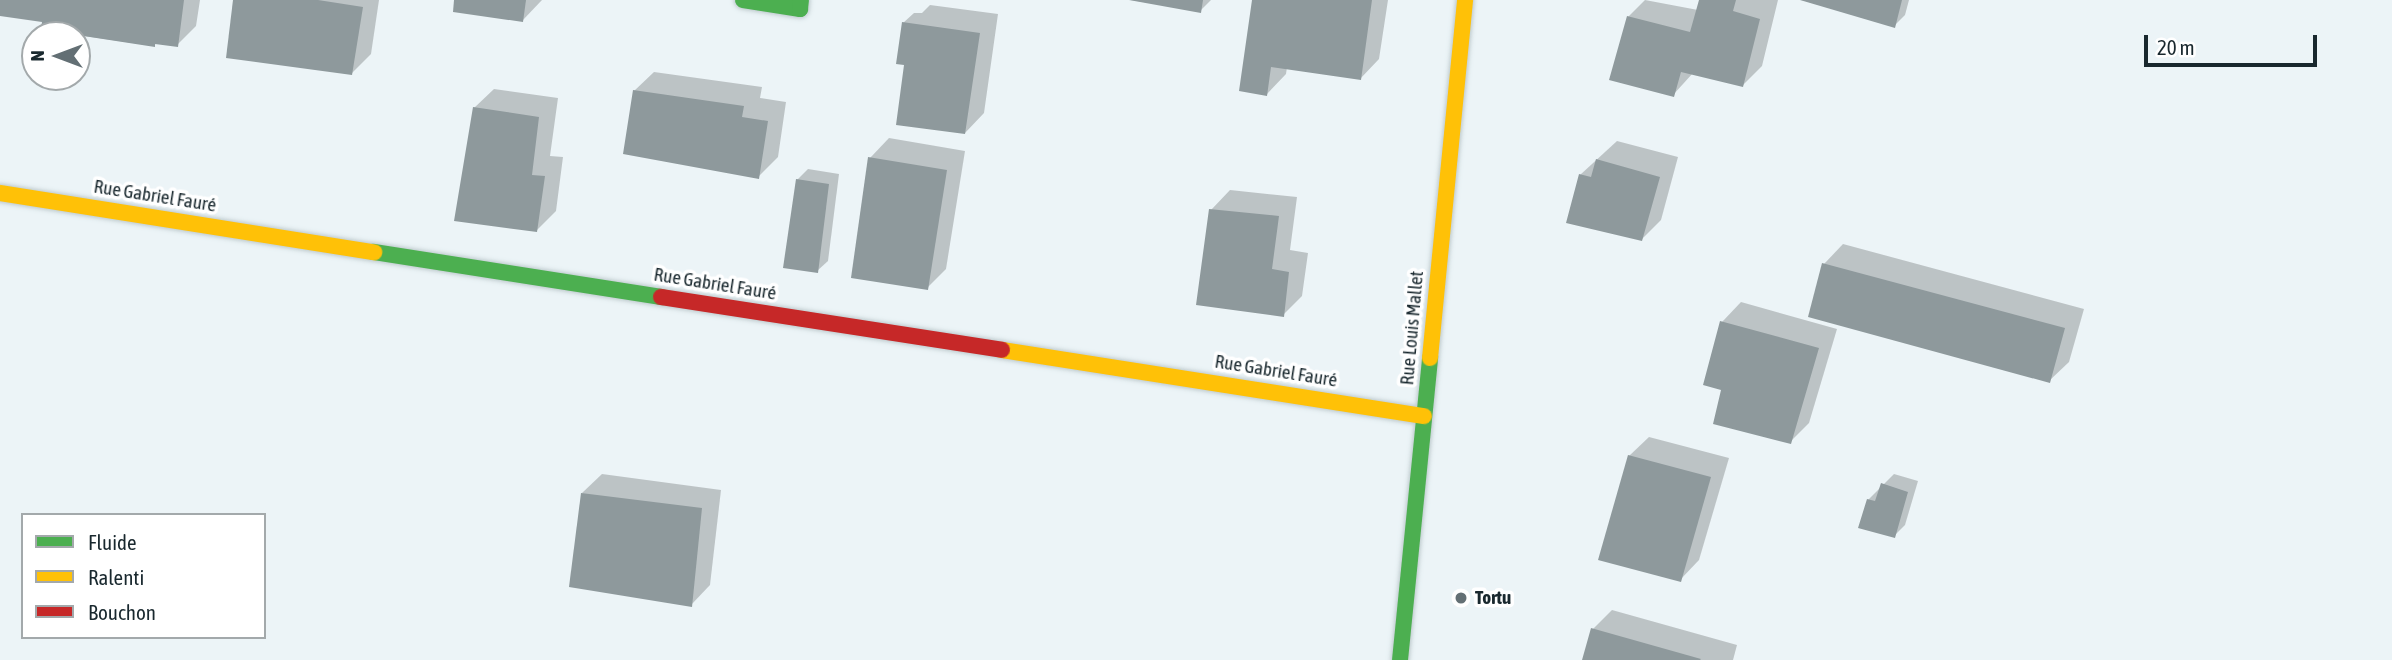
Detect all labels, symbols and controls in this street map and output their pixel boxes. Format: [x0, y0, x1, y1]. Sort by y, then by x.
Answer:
north arrow [21, 21, 91, 91]
scale bar [2147, 21, 2320, 65]
text: 20 m [2157, 35, 2195, 59]
text: N [26, 50, 48, 62]
street label: Rue Gabriel Fauré [92, 175, 218, 217]
street label: Rue Gabriel Fauré [652, 263, 778, 305]
street label: Rue Louis Mallet [1396, 270, 1428, 386]
street label: Rue Gabriel Fauré [1213, 350, 1339, 392]
legend [21, 513, 266, 639]
text: Fluide [88, 530, 137, 554]
text: Ralenti [88, 565, 144, 589]
place label: Tortu [1475, 587, 1511, 609]
marker: Tortu [1453, 590, 1469, 606]
text: Bouchon [88, 600, 156, 624]

